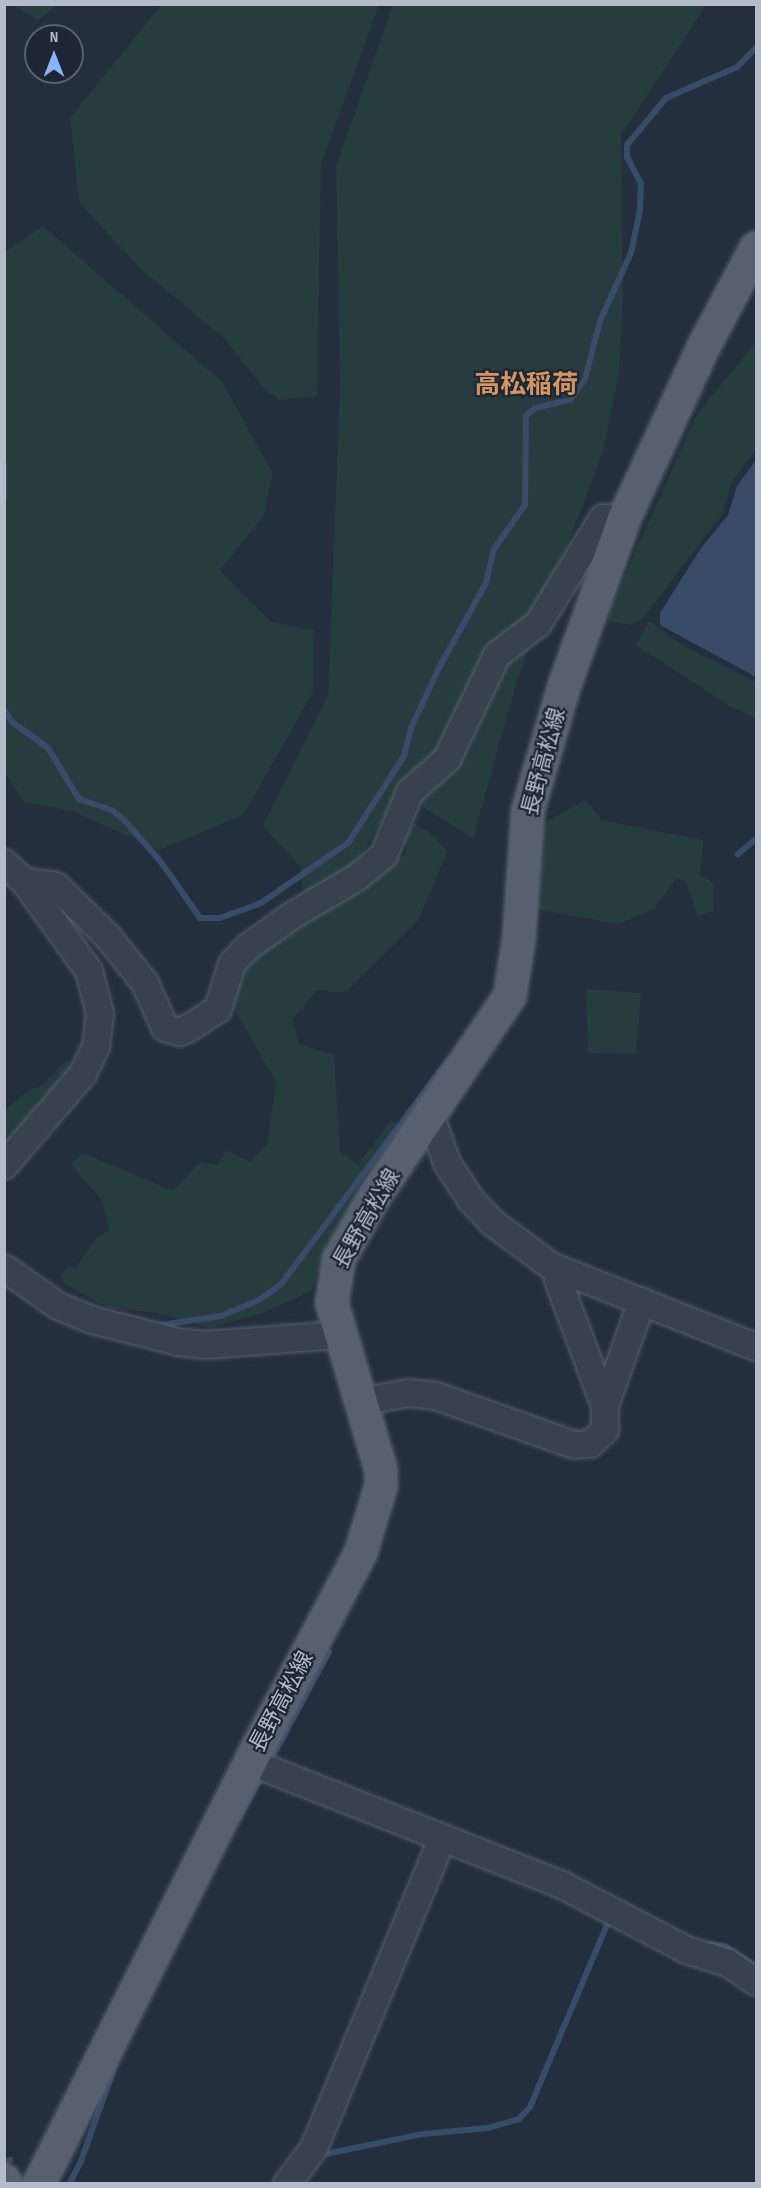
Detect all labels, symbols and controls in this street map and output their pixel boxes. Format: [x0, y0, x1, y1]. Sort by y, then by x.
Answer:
north arrow [24, 24, 84, 84]
text: N [50, 28, 58, 47]
district label: 高松稲荷 [474, 370, 578, 402]
street label: 長野高松線 [517, 705, 571, 819]
street label: 長野高松線 [328, 1165, 406, 1273]
street label: 長野高松線 [245, 1647, 319, 1757]

